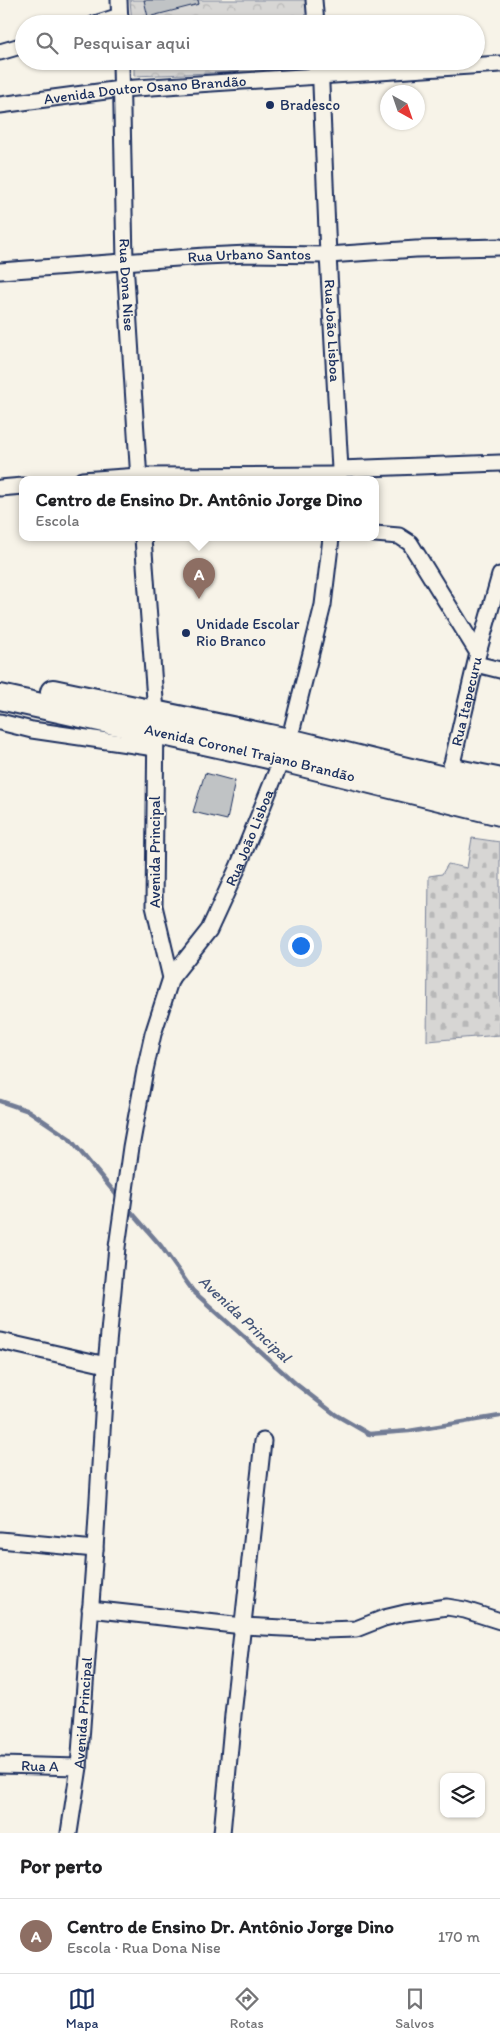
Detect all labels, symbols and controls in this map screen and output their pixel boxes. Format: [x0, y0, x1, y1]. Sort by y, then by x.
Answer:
search box [15, 15, 485, 70]
icon: search [33, 29, 61, 57]
text: Pesquisar aqui [73, 31, 190, 54]
street label: Avenida Doutor Osano Brandão [43, 72, 247, 108]
north arrow [380, 85, 425, 130]
place label: Bradesco [280, 96, 340, 114]
marker: Bradesco [264, 99, 276, 111]
street label: Rua Dona Nise [116, 238, 138, 332]
street label: Rua Urbano Santos [187, 245, 312, 266]
street label: Rua João Lisboa [320, 279, 344, 383]
popup [19, 476, 379, 541]
text: Centro de Ensino Dr. Antônio Jorge Dino [36, 488, 362, 511]
text: Escola [36, 511, 79, 530]
pin: A [183, 558, 215, 599]
place label: Unidade Escolar Rio Branco [196, 615, 300, 650]
marker: Unidade Escolar Rio Branco [180, 627, 192, 639]
street label: Rua Itapecuru [447, 654, 486, 748]
street label: Avenida Coronel Trajano Brandão [143, 720, 357, 786]
street label: Rua João Lisboa [221, 787, 278, 889]
street label: Avenida Principal [146, 795, 164, 908]
your location [288, 933, 314, 959]
water label: Avenida Principal [195, 1271, 296, 1368]
street label: Avenida Principal [70, 1656, 96, 1769]
street label: Rua A [21, 1757, 59, 1775]
map controls [440, 1773, 485, 1818]
button: layers [440, 1773, 485, 1818]
text: Por perto [20, 1853, 102, 1878]
text: Centro de Ensino Dr. Antônio Jorge Dino [67, 1915, 394, 1938]
text: A [31, 1927, 41, 1946]
text: 170 m [438, 1927, 480, 1946]
text: Escola · Rua Dona Nise [67, 1938, 221, 1957]
tab: Mapa [66, 1985, 98, 2032]
tab: Rotas [230, 1985, 264, 2032]
tab: Salvos [395, 1985, 434, 2032]

